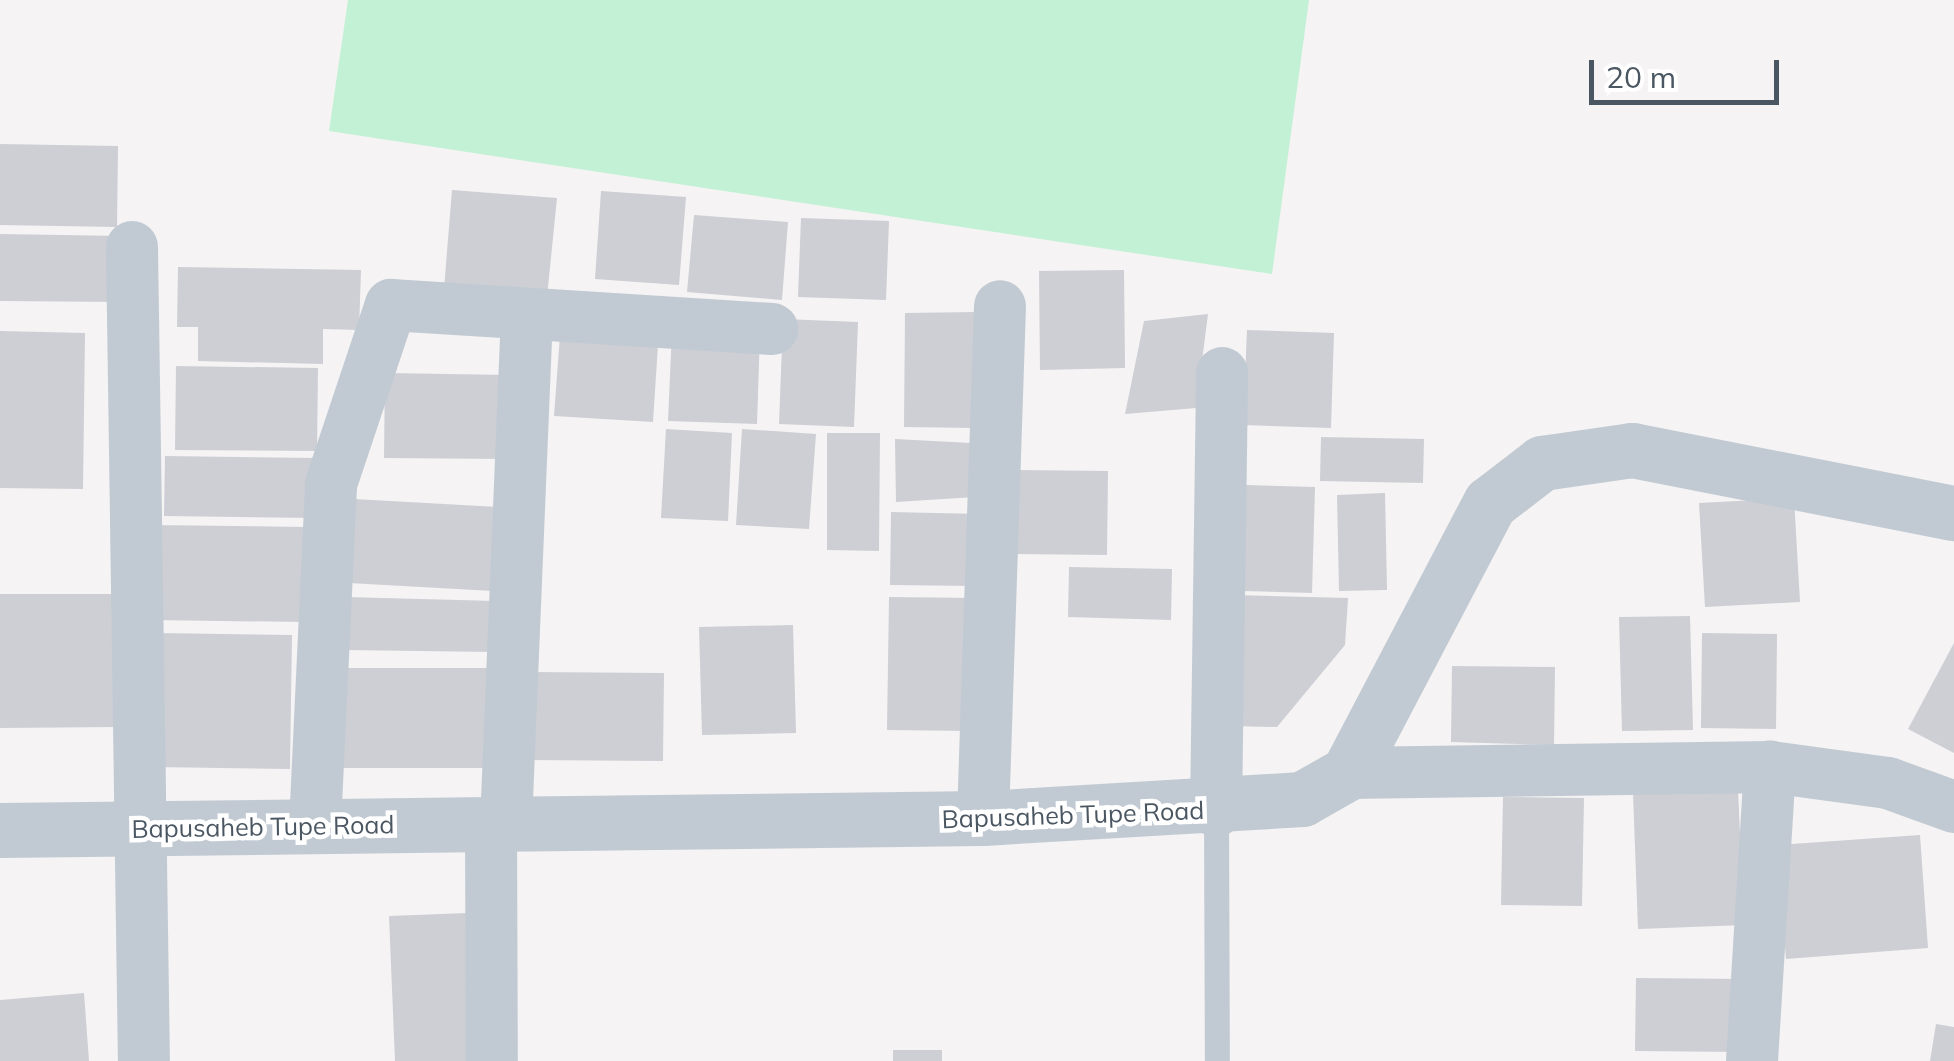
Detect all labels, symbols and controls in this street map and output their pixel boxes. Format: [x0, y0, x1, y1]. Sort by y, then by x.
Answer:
scale bar [1594, 40, 1784, 102]
text: 20 m [1606, 58, 1676, 96]
street label: Bapusaheb Tupe Road [941, 795, 1205, 835]
street label: Bapusaheb Tupe Road [131, 810, 395, 844]

